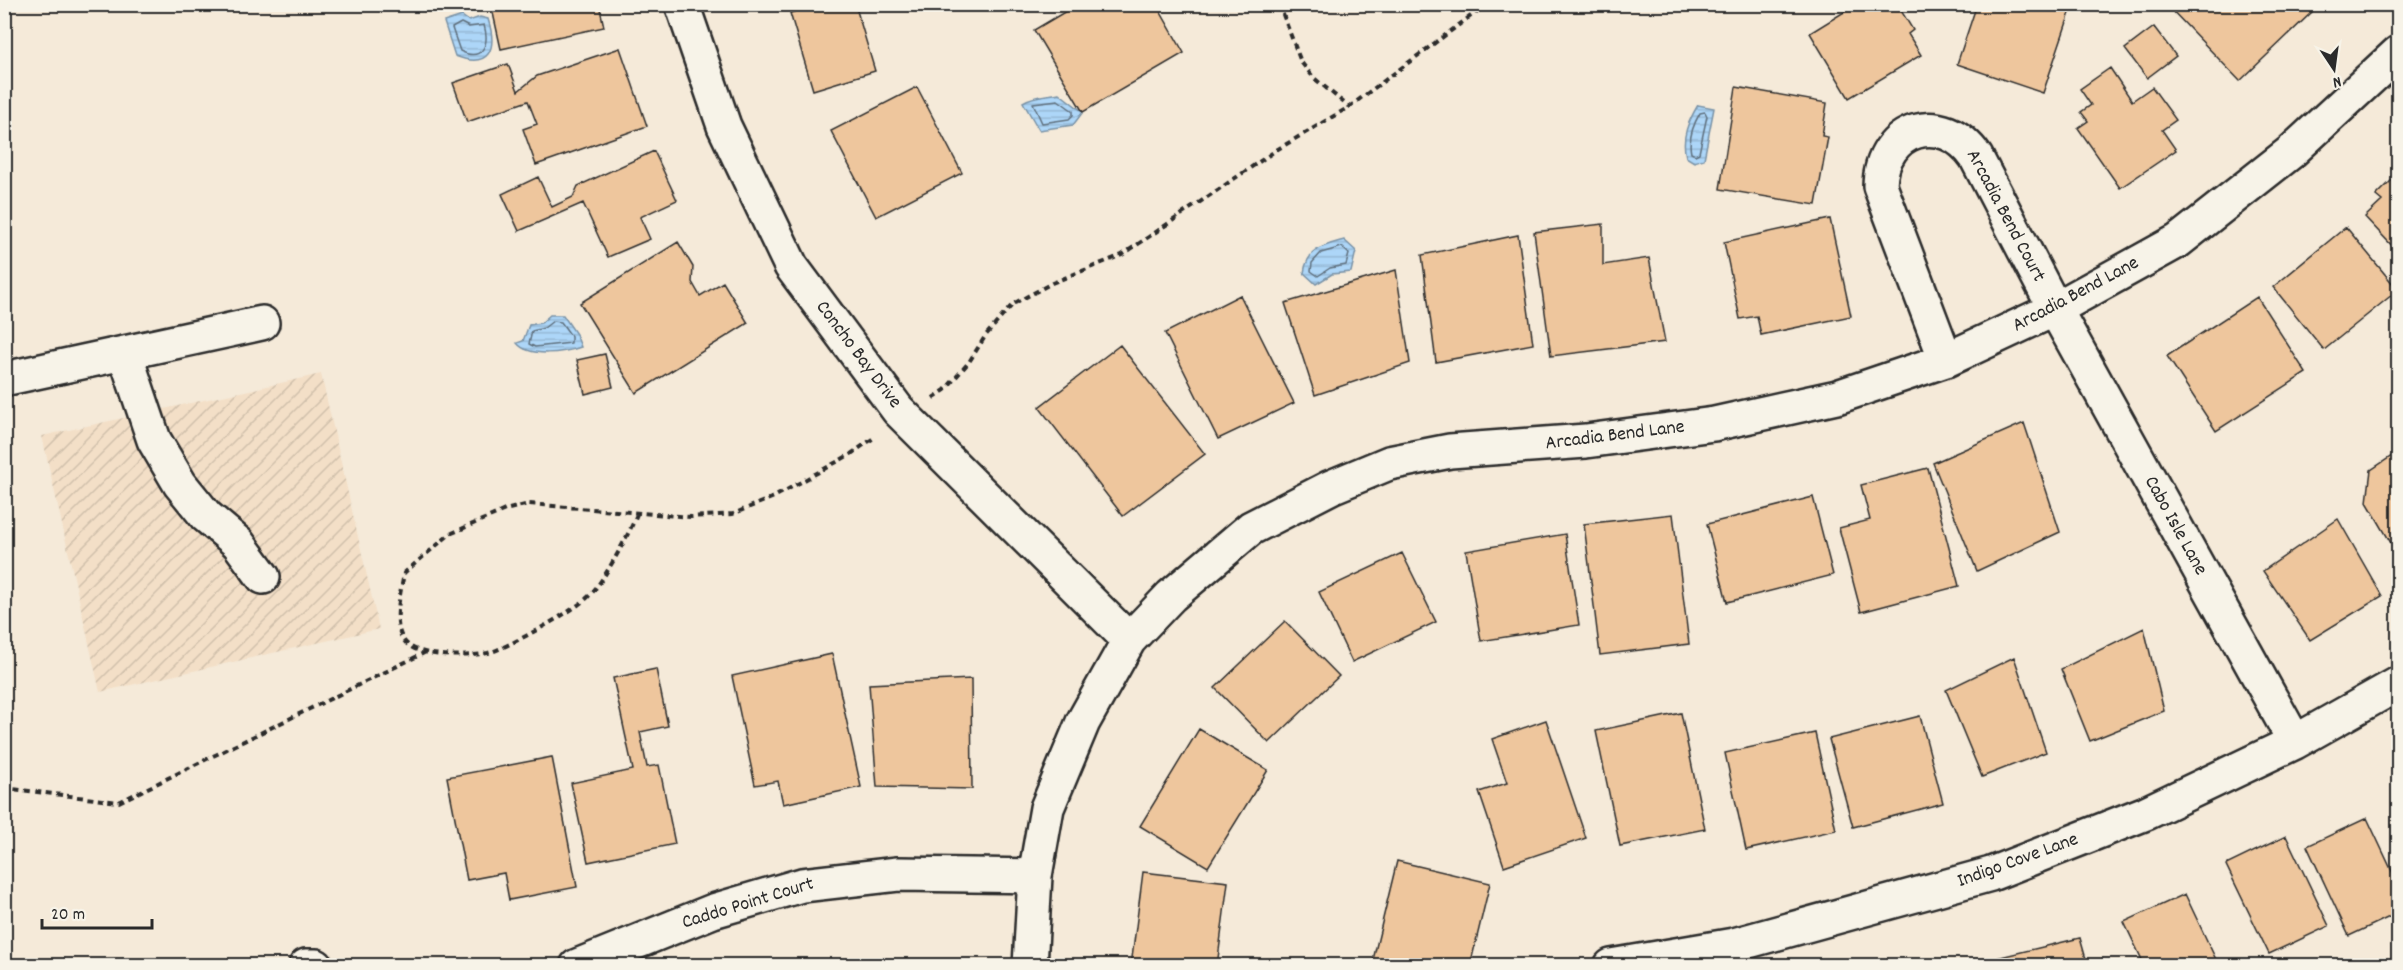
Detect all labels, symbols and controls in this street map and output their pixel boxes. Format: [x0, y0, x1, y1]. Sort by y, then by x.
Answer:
north arrow [2304, 39, 2364, 99]
text: N [2330, 69, 2343, 93]
street label: Arcadia Bend Court [1958, 145, 2052, 287]
street label: Arcadia Bend Lane [2008, 250, 2144, 340]
street label: Concho Bay Drive [808, 295, 908, 415]
street label: Arcadia Bend Lane [1544, 414, 1686, 458]
street label: Cabo Isle Lane [2136, 471, 2214, 581]
street label: Indigo Cove Lane [1954, 826, 2083, 896]
street label: Caddo Point Court [679, 871, 817, 937]
scale bar [42, 892, 152, 930]
text: 20 m [51, 903, 85, 928]

